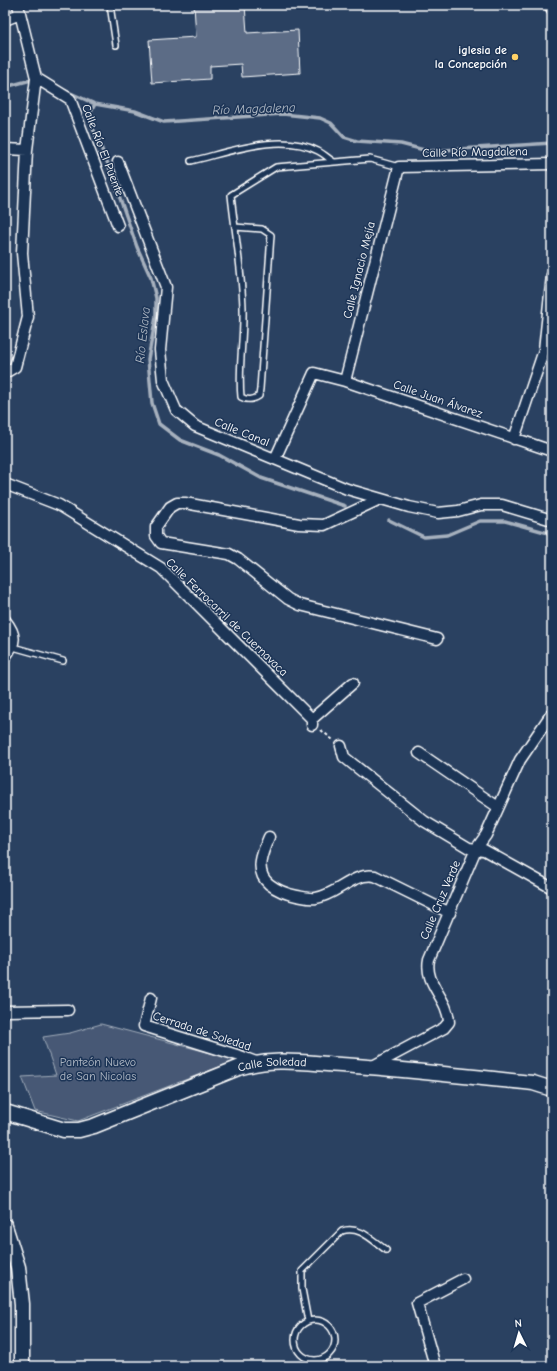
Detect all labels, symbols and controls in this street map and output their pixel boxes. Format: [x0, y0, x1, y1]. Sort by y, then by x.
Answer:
place label: iglesia de la Concepción [435, 43, 507, 71]
marker: iglesia de la Concepción [510, 52, 520, 62]
water label: Río Magdalena [212, 100, 296, 117]
street label: Calle Río El Puente [79, 102, 127, 198]
street label: Calle Río Magdalena [422, 144, 528, 160]
street label: Calle Ignacio Mejía [340, 220, 378, 320]
water label: Río Eslava [132, 306, 153, 364]
street label: Calle Juan Álvarez [391, 377, 485, 421]
street label: Calle Canal [213, 415, 271, 449]
street label: Calle Ferrocarril de Cuernavaca [163, 555, 291, 679]
street label: Calle Cruz Verde [417, 858, 463, 942]
street label: Cerrada de Soledad [151, 1009, 253, 1053]
park label: Panteón Nuevo de San Nicolas [60, 1055, 136, 1083]
street label: Calle Soledad [236, 1055, 307, 1075]
north arrow [499, 1313, 539, 1353]
text: N [514, 1317, 522, 1330]

